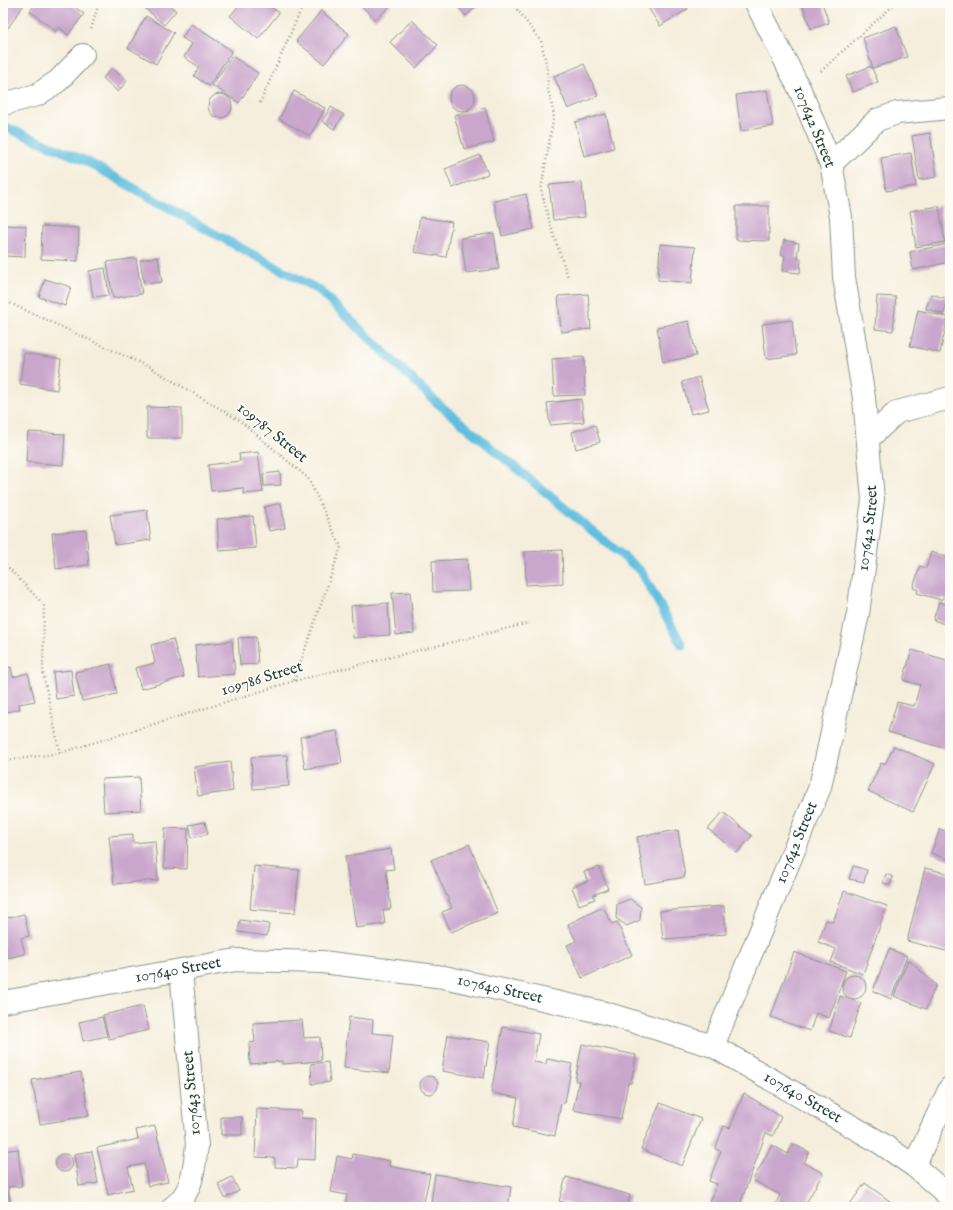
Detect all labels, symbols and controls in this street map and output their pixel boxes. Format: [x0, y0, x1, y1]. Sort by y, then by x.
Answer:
street label: 107642 Street [789, 83, 840, 171]
street label: 109787 Street [233, 398, 312, 468]
street label: 107642 Street [854, 484, 883, 572]
street label: 109786 Street [219, 657, 306, 701]
street label: 107642 Street [771, 798, 823, 887]
street label: 107640 Street [134, 953, 223, 988]
street label: 107640 Street [455, 970, 545, 1009]
street label: 107643 Street [178, 1049, 206, 1136]
street label: 107640 Street [760, 1067, 846, 1128]

